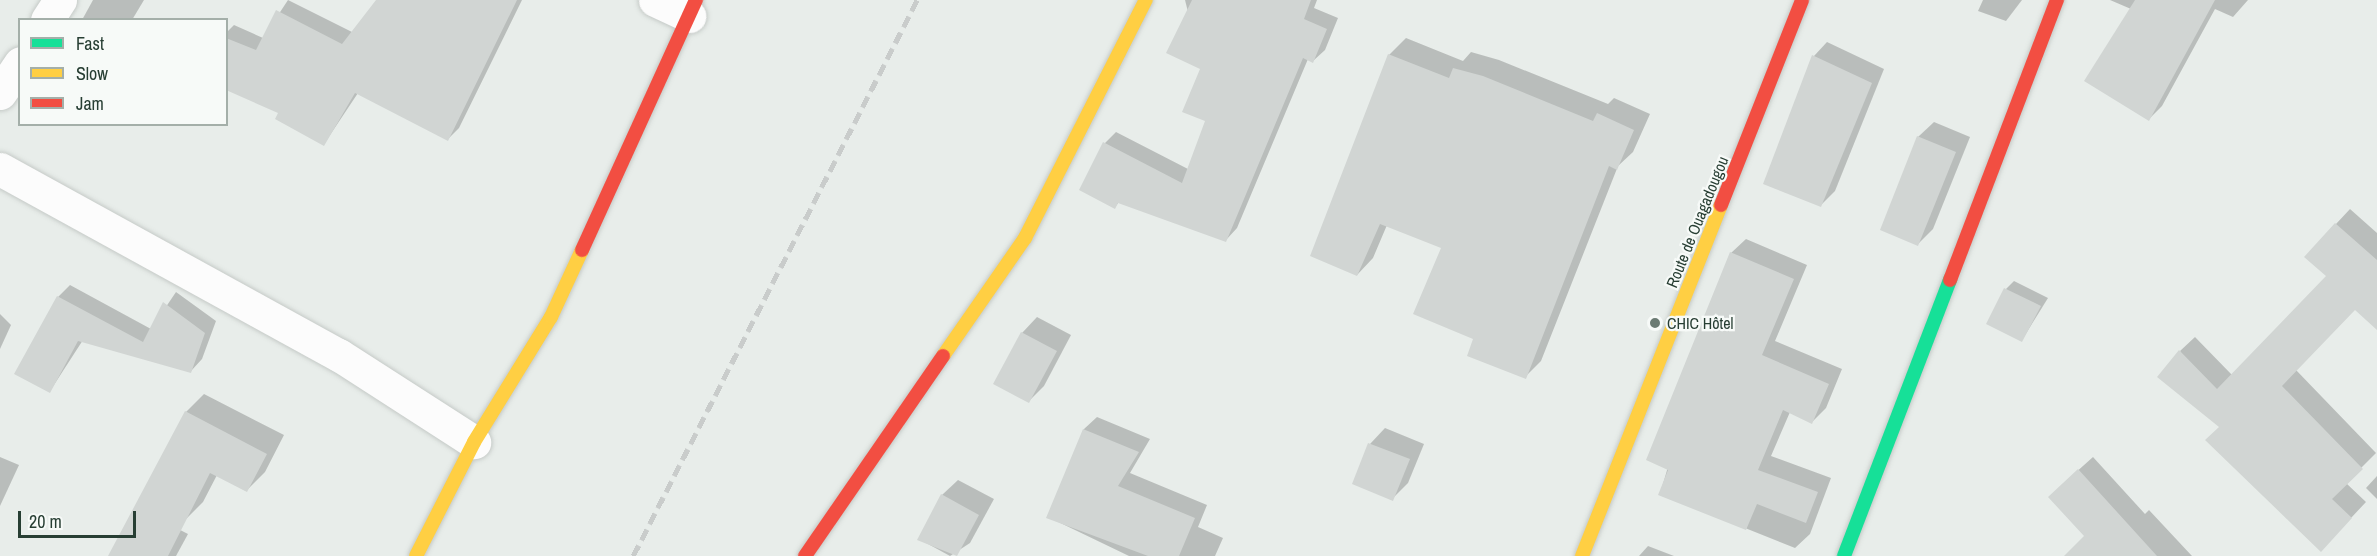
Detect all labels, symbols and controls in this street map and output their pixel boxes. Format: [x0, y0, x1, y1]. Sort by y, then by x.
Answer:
legend [18, 18, 228, 126]
text: Fast [76, 31, 104, 56]
text: Slow [76, 61, 108, 86]
text: Jam [76, 91, 104, 116]
street label: Route de Ouagadougou [1662, 153, 1732, 291]
place label: CHIC Hôtel [1667, 313, 1733, 333]
marker: CHIC Hôtel [1648, 316, 1662, 330]
scale bar [21, 499, 140, 537]
text: 20 m [29, 509, 62, 534]

